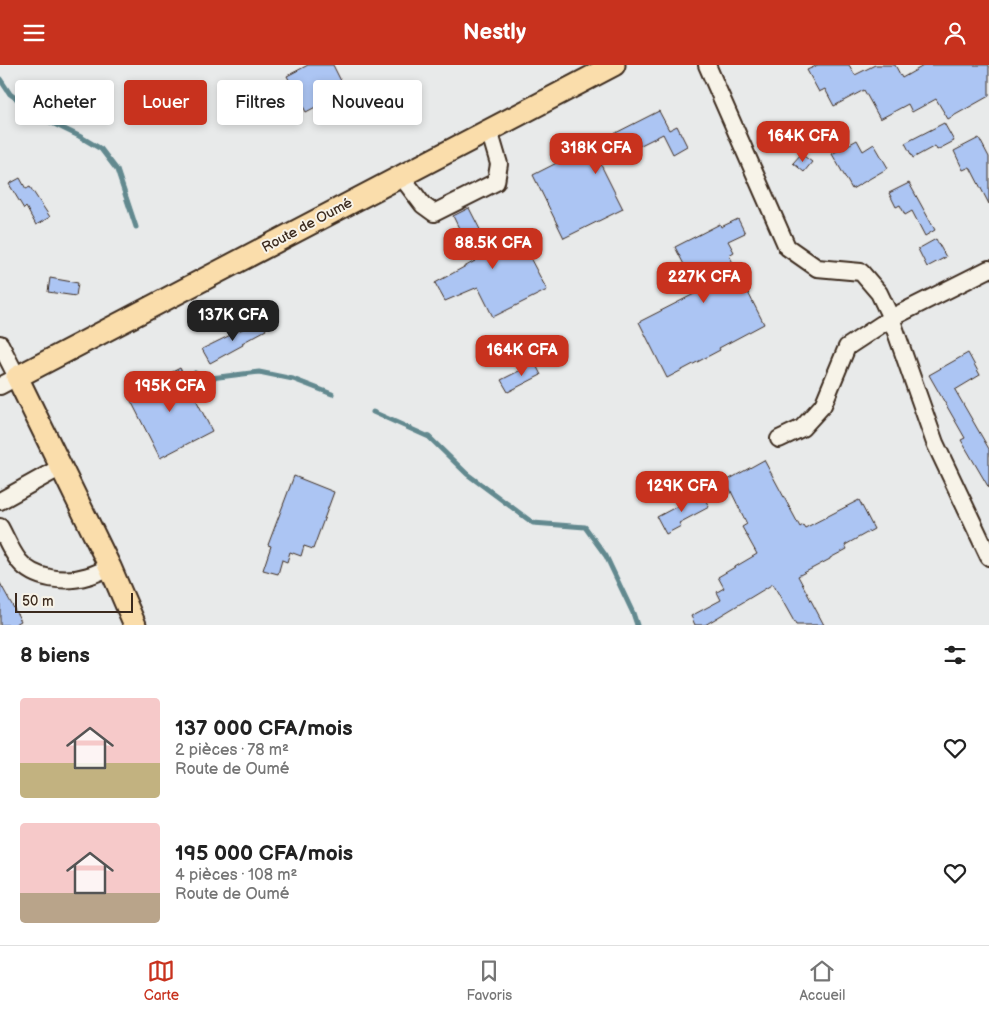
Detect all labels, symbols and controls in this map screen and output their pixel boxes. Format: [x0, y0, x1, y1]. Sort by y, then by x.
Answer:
icon: menu [20, 19, 48, 47]
text: Nestly [463, 19, 526, 46]
icon: person [941, 19, 969, 47]
chip: Acheter [15, 80, 114, 125]
chip: Louer [124, 80, 207, 125]
chip: Filtres [217, 80, 303, 125]
chip: Nouveau [313, 80, 422, 125]
pin: 164K CFA [751, 121, 855, 163]
text: 164K CFA [768, 127, 838, 146]
pin: 318K CFA [544, 133, 648, 175]
text: 318K CFA [561, 139, 631, 158]
street label: Route de Oumé [259, 194, 356, 256]
pin: 88.5K CFA [436, 227, 550, 270]
text: 88.5K CFA [455, 234, 531, 253]
pin: 227K CFA [652, 261, 756, 304]
text: 227K CFA [668, 268, 740, 287]
pin: 137K CFA [181, 299, 285, 342]
text: 137K CFA [198, 306, 268, 325]
pin: 164K CFA [470, 335, 574, 377]
text: 164K CFA [487, 341, 557, 360]
pin: 195K CFA [118, 371, 222, 413]
text: 195K CFA [135, 377, 205, 396]
pin: 129K CFA [630, 471, 734, 513]
text: 129K CFA [647, 477, 717, 496]
scale bar [15, 590, 132, 613]
text: 50 m [22, 593, 54, 610]
icon: filters [941, 641, 969, 669]
text: 8 biens [20, 643, 90, 668]
text: 137 000 CFA/mois [175, 716, 353, 741]
icon: home [60, 718, 120, 778]
icon: heart [941, 734, 969, 762]
text: 2 pièces · 78 m² [175, 741, 289, 760]
text: Route de Oumé [175, 760, 289, 779]
text: 195 000 CFA/mois [175, 841, 353, 866]
icon: home [60, 843, 120, 903]
icon: heart [941, 859, 969, 887]
text: 4 pièces · 108 m² [175, 866, 297, 885]
text: Route de Oumé [175, 885, 289, 904]
tab: Carte [144, 957, 179, 1004]
tab: Favoris [466, 957, 512, 1004]
tab: Accueil [800, 957, 845, 1004]

